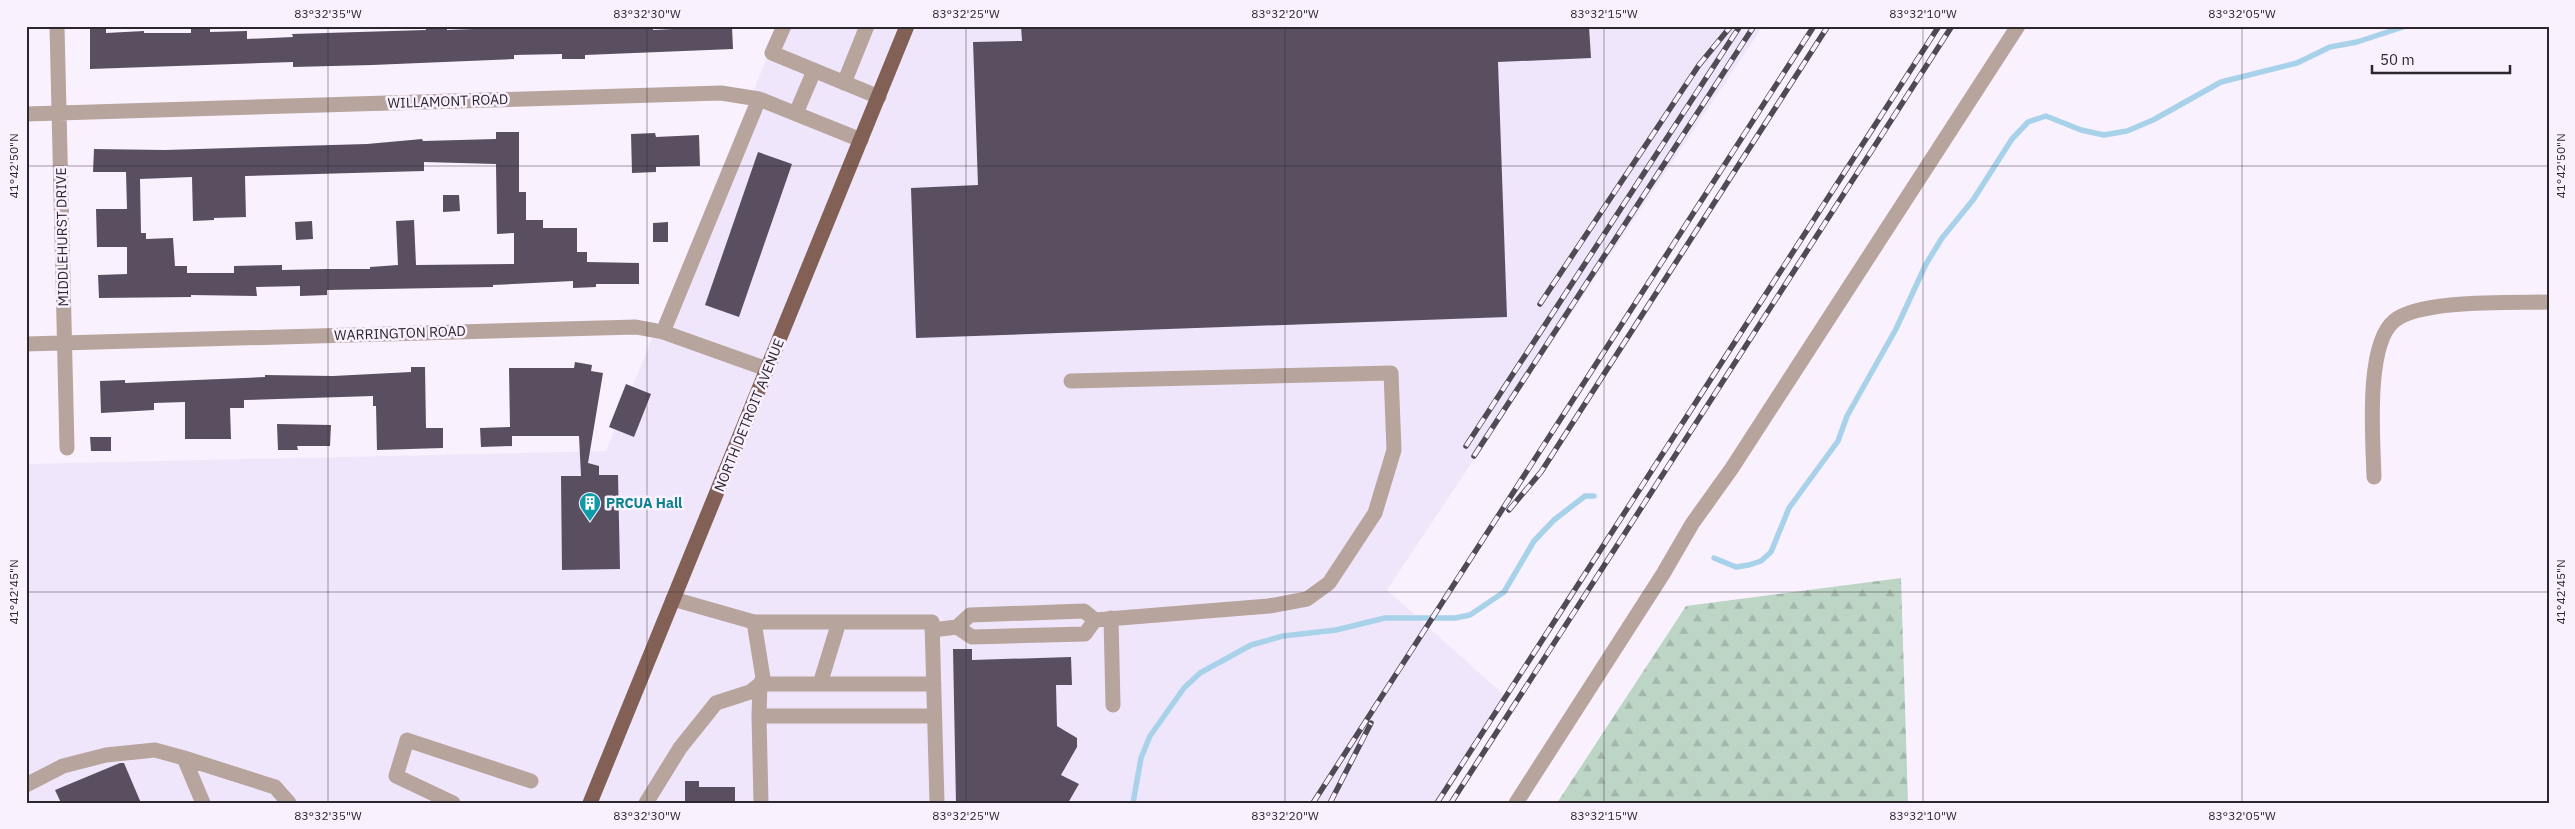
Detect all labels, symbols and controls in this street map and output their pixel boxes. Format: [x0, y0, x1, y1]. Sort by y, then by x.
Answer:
text: 83°32'35"W [294, 6, 362, 21]
text: 83°32'30"W [613, 6, 681, 21]
text: 83°32'25"W [932, 6, 1000, 21]
text: 83°32'20"W [1251, 6, 1319, 21]
text: 83°32'15"W [1570, 6, 1638, 21]
text: 83°32'10"W [1889, 6, 1957, 21]
text: 83°32'05"W [2208, 6, 2276, 21]
scale bar [2372, 42, 2510, 74]
text: 50 m [2380, 50, 2415, 69]
street label: WILLAMONT ROAD [387, 90, 509, 112]
text: 41°42'50"N [6, 133, 21, 199]
text: 41°42'50"N [2553, 133, 2568, 199]
street label: MIDDLEHURST DRIVE [52, 167, 72, 307]
street label: WARRINGTON ROAD [334, 322, 466, 344]
street label: NORTH DETROIT AVENUE [710, 336, 788, 494]
building icon: PRCUA Hall [578, 491, 602, 522]
place label: PRCUA Hall [606, 494, 682, 512]
text: 41°42'45"N [6, 559, 21, 625]
text: 41°42'45"N [2553, 559, 2568, 625]
text: 83°32'35"W [294, 808, 362, 823]
text: 83°32'30"W [613, 808, 681, 823]
text: 83°32'25"W [932, 808, 1000, 823]
text: 83°32'20"W [1251, 808, 1319, 823]
text: 83°32'15"W [1570, 808, 1638, 823]
text: 83°32'10"W [1889, 808, 1957, 823]
text: 83°32'05"W [2208, 808, 2276, 823]

